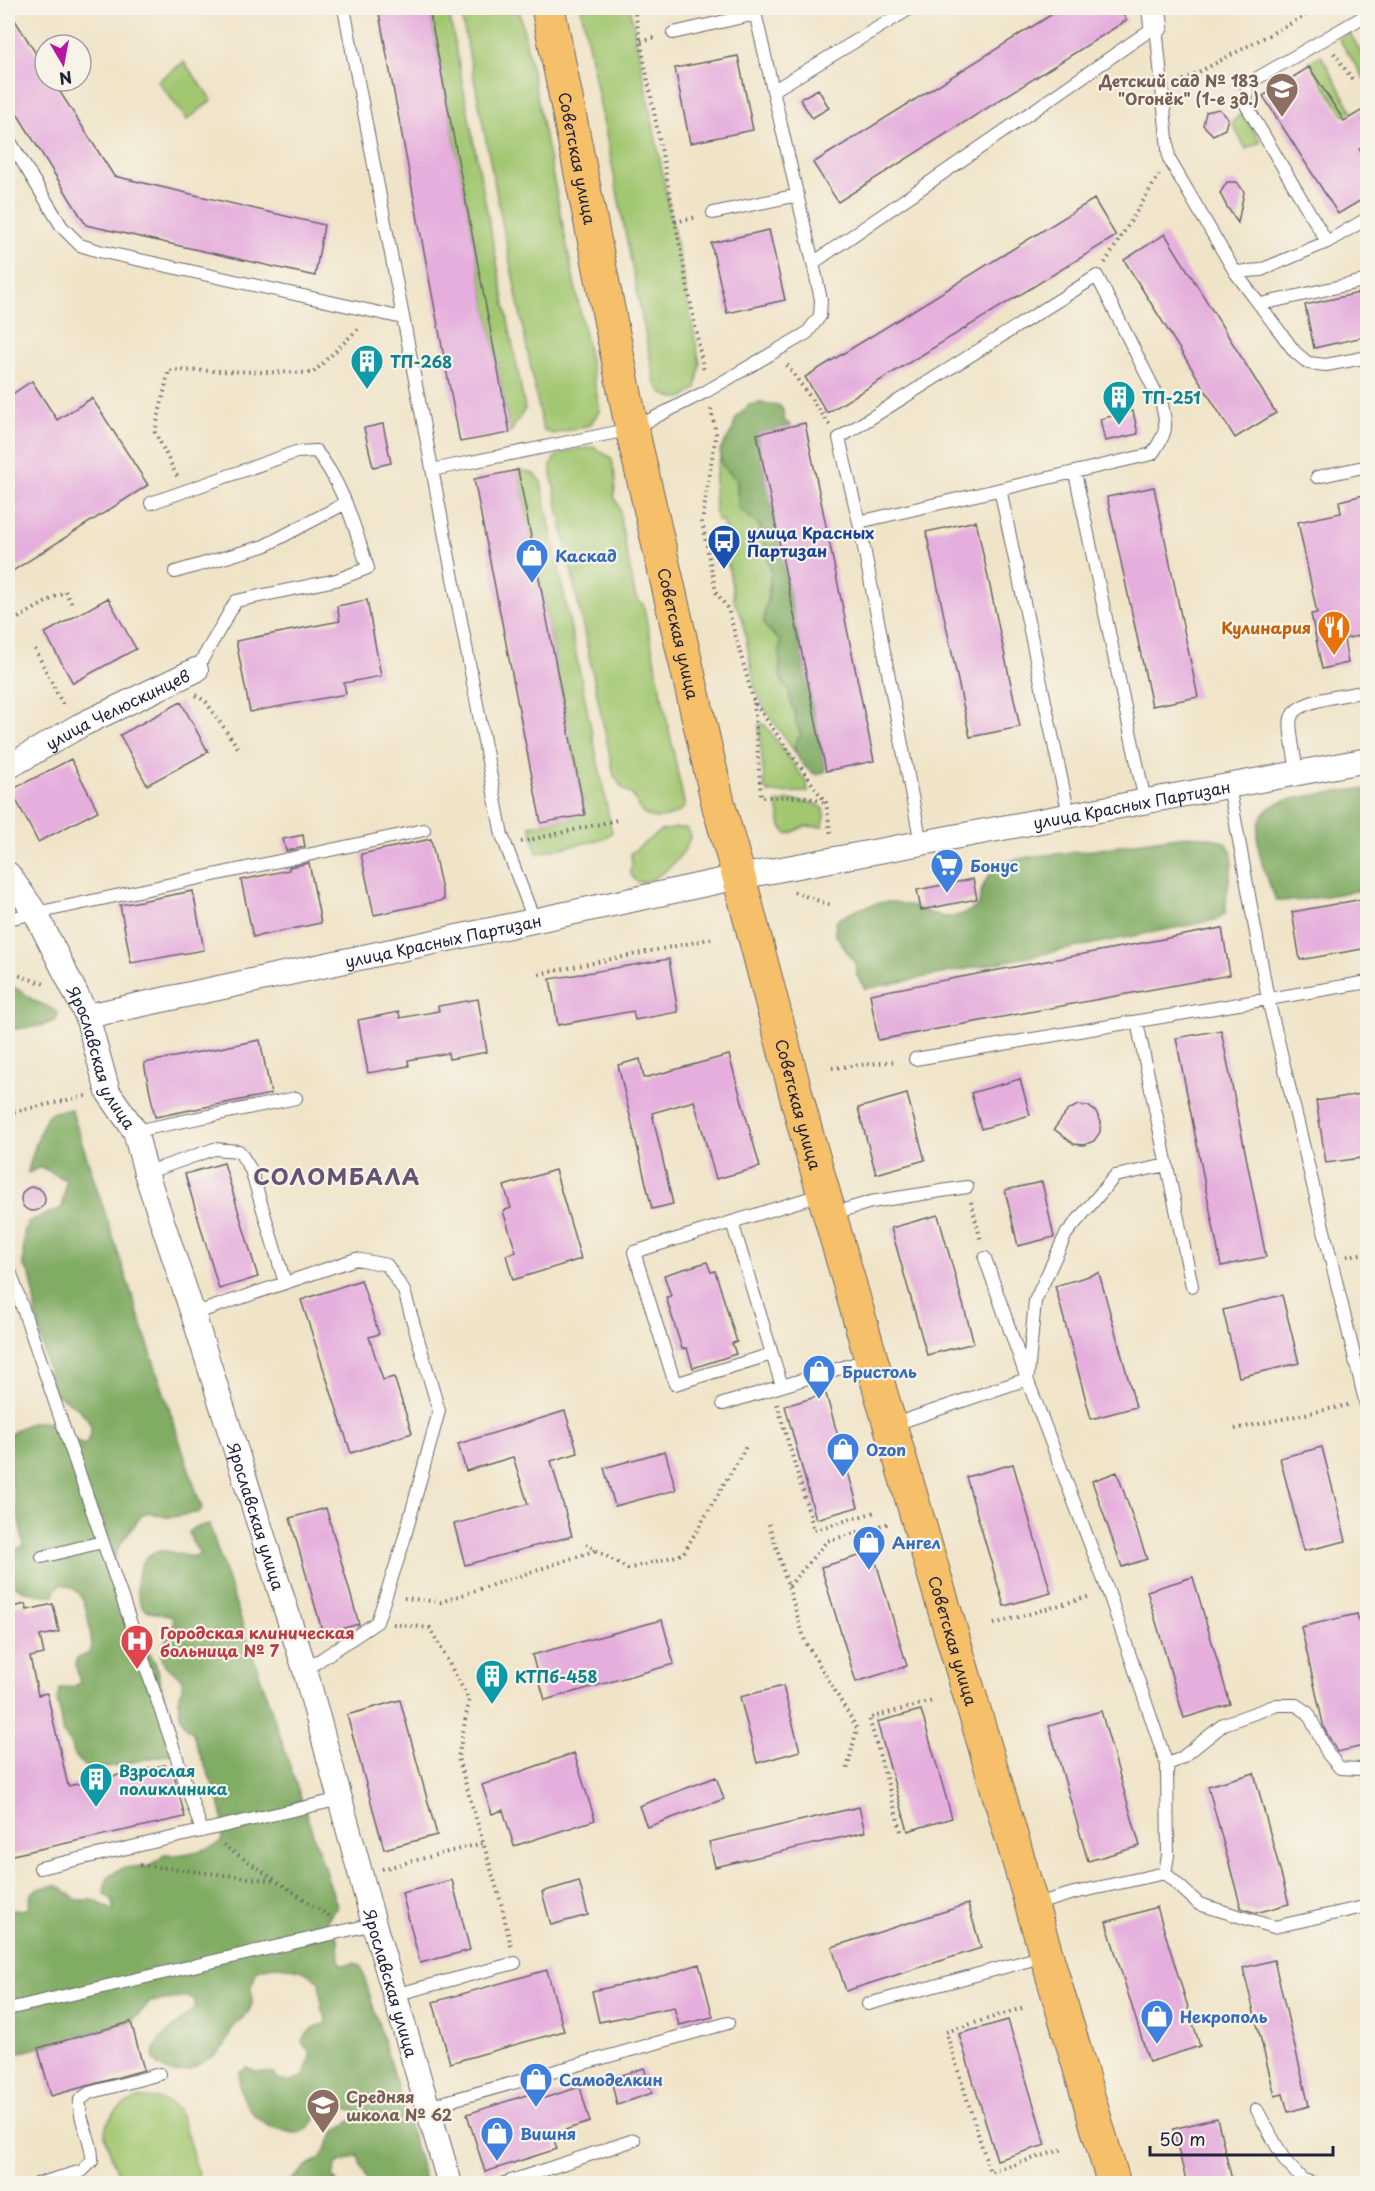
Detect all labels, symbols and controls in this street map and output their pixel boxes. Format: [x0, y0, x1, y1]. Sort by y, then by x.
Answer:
north arrow [33, 33, 93, 93]
text: N [57, 66, 74, 92]
place label: Детский сад № 183 "Огонёк" (1-е зд.) [1098, 68, 1259, 110]
school or university icon: Детский сад № 183 "Огонёк" (1-е зд.) [1264, 71, 1300, 118]
street label: Советская улица [553, 90, 603, 226]
building icon: ТП-268 [349, 343, 385, 390]
place label: ТП-268 [390, 349, 452, 373]
building icon: ТП-251 [1101, 379, 1137, 426]
place label: ТП-251 [1142, 385, 1201, 409]
place label: улица Красных Партизан [747, 520, 874, 562]
bus stop icon: улица Красных Партизан [706, 523, 742, 570]
shop icon: Каскад [514, 537, 550, 584]
place label: Каскад [555, 543, 617, 567]
street label: Советская улица [652, 565, 706, 702]
restaurant icon: Кулинария [1316, 609, 1352, 656]
place label: Кулинария [1221, 615, 1311, 639]
street label: улица Челюскинцев [41, 663, 194, 755]
street label: улица Красных Партизан [1031, 774, 1232, 834]
supermarket icon: Бонус [929, 847, 965, 894]
place label: Бонус [970, 853, 1019, 877]
street label: улица Красных Партизан [343, 907, 543, 973]
street label: Ярославская улица [61, 980, 142, 1134]
street label: Советская улица [770, 1036, 828, 1172]
district label: СОЛОМБАЛА [253, 1159, 421, 1192]
shop icon: Бристоль [801, 1353, 837, 1400]
place label: Бристоль [842, 1359, 917, 1383]
shop icon: Ozon [825, 1431, 861, 1478]
place label: Ozon [866, 1437, 906, 1461]
street label: Ярославская улица [222, 1438, 291, 1593]
shop icon: Ангел [851, 1524, 887, 1571]
place label: Ангел [892, 1530, 941, 1554]
street label: Советская улица [923, 1573, 984, 1708]
place label: Городская клиническая больница № 7 [160, 1620, 355, 1662]
hospital icon: Городская клиническая больница № 7 [119, 1623, 155, 1670]
building icon: КТПб-458 [474, 1658, 510, 1705]
place label: КТПб-458 [515, 1664, 598, 1688]
place label: Взрослая поликлиника [119, 1758, 228, 1800]
building icon: Взрослая поликлиника [78, 1761, 114, 1808]
street label: Ярославская улица [358, 1905, 424, 2060]
shop icon: Некрополь [1139, 1998, 1175, 2045]
place label: Некрополь [1180, 2004, 1268, 2028]
shop icon: Самоделкин [518, 2061, 554, 2108]
place label: Самоделкин [559, 2067, 663, 2091]
place label: Средняя школа № 62 [346, 2084, 453, 2126]
school or university icon: Средняя школа № 62 [305, 2087, 341, 2134]
shop icon: Вишня [479, 2115, 515, 2162]
scale bar [1150, 2119, 1333, 2157]
place label: Вишня [520, 2121, 576, 2145]
text: 50 m [1159, 2125, 1206, 2152]

